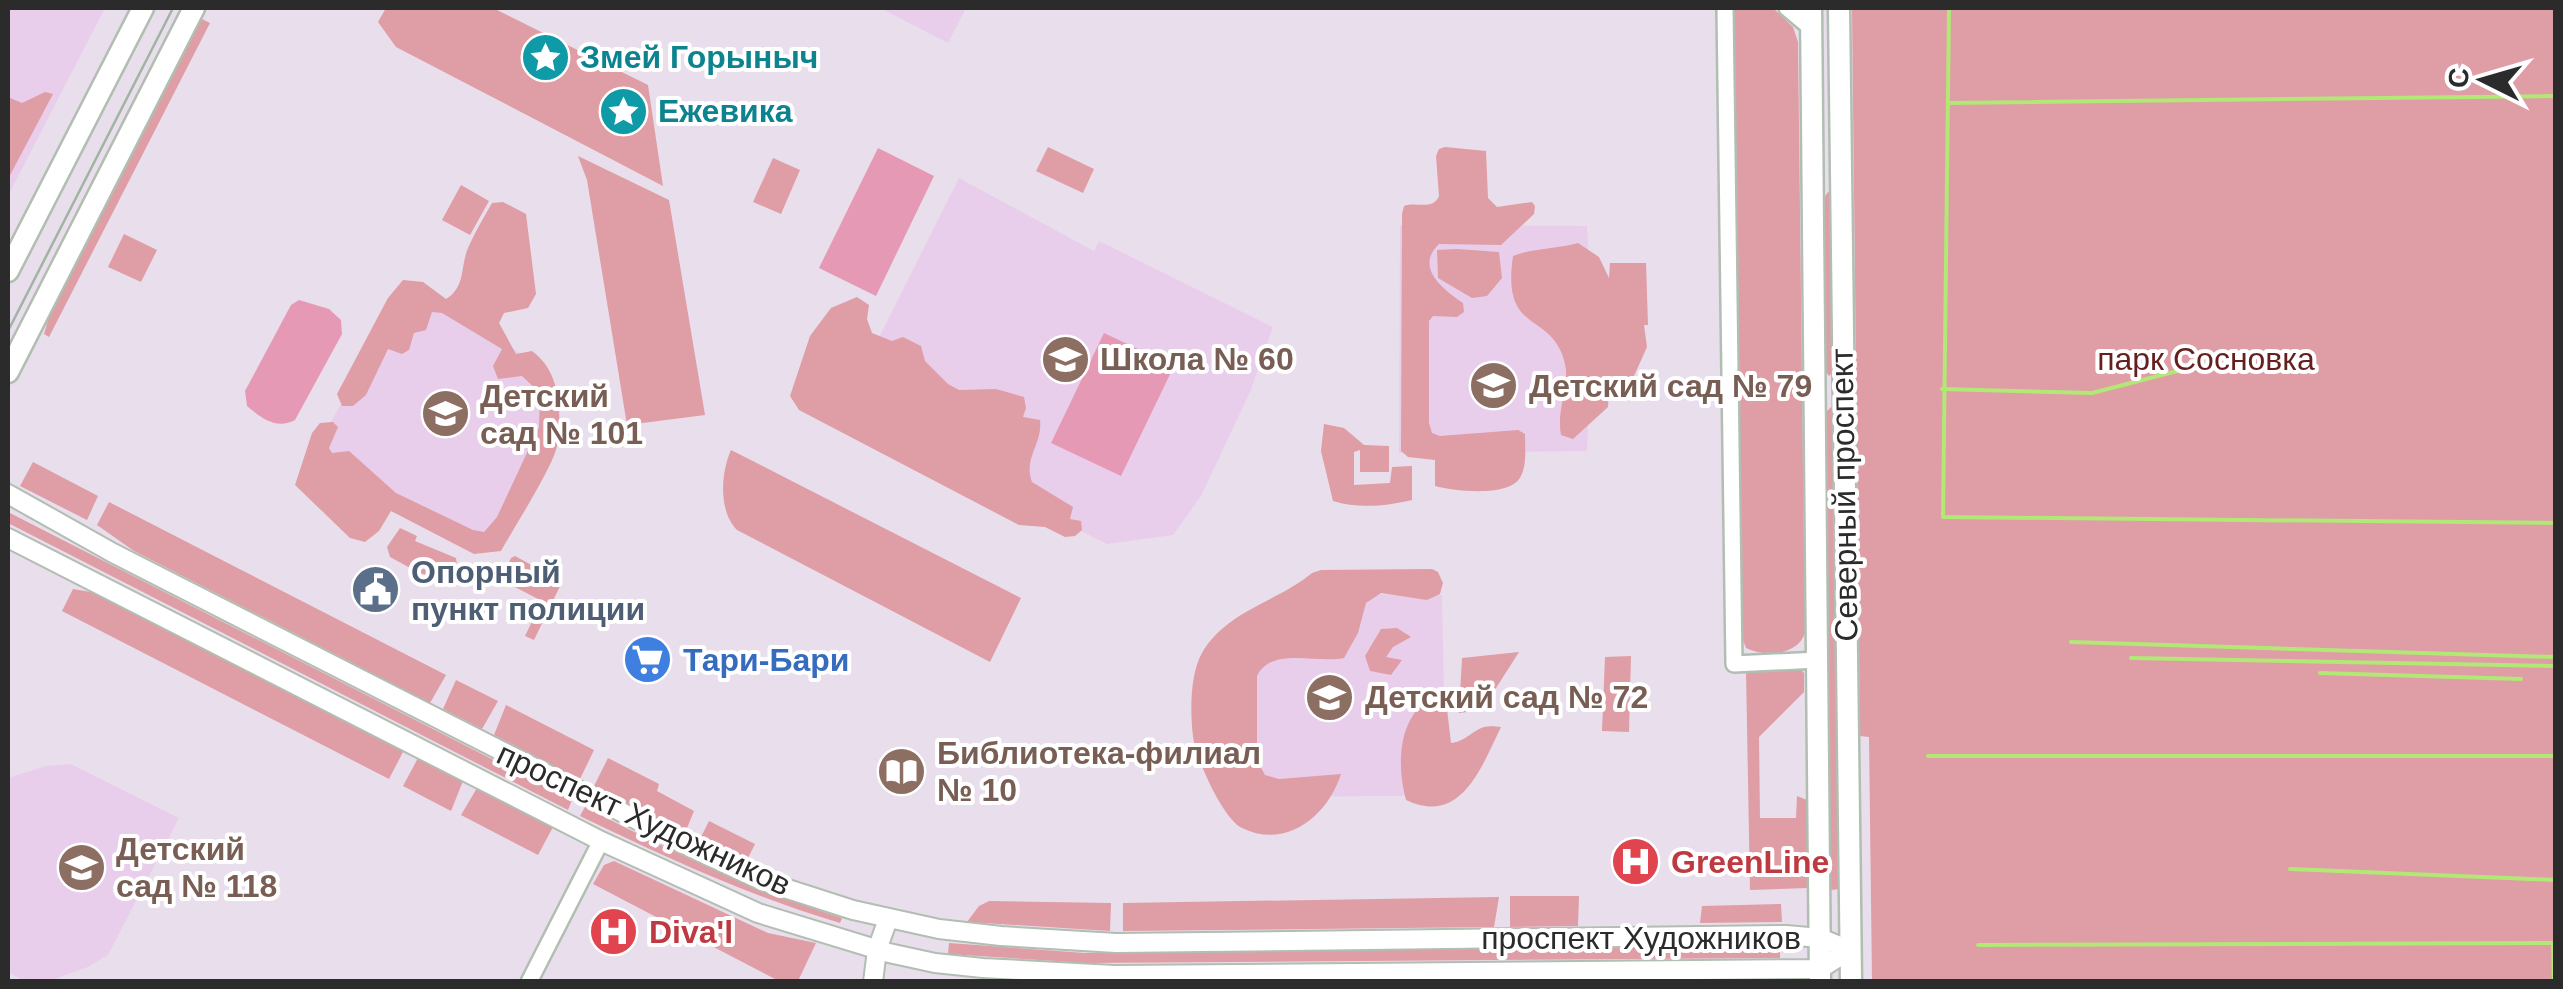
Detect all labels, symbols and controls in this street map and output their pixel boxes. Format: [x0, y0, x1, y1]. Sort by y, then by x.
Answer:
north arrow [2433, 30, 2533, 130]
place icon: Змей Горыныч [519, 31, 571, 83]
place label: Змей Горыныч [580, 39, 818, 75]
text: С [2442, 66, 2475, 89]
place icon: Ежевика [597, 85, 649, 137]
place label: Ежевика [658, 93, 793, 129]
school or university icon: Школа № 60 [1039, 333, 1091, 385]
place label: Школа № 60 [1100, 341, 1294, 377]
park label: парк Сосновка [2097, 341, 2315, 377]
street label: Северный проспект [1823, 348, 1865, 642]
school or university icon: Детский сад № 79 [1468, 360, 1520, 412]
place label: Детский сад № 79 [1529, 368, 1812, 404]
place label: Детский сад № 101 [480, 378, 643, 451]
school or university icon: Детский сад № 101 [419, 388, 471, 440]
place label: Опорный пункт полиции [411, 554, 645, 627]
public building icon: Опорный пункт полиции [350, 564, 402, 616]
supermarket icon: Тари-Бари [622, 634, 674, 686]
place label: Тари-Бари [683, 642, 849, 678]
school or university icon: Детский сад № 72 [1304, 671, 1356, 723]
place label: Детский сад № 72 [1365, 679, 1648, 715]
street label: проспект Художников [491, 735, 797, 903]
place label: Библиотека-филиал № 10 [937, 735, 1261, 808]
library icon: Библиотека-филиал № 10 [876, 745, 928, 797]
place label: Детский сад № 118 [116, 831, 277, 904]
hospital icon: GreenLine [1610, 836, 1662, 888]
school or university icon: Детский сад № 118 [55, 841, 107, 893]
place label: GreenLine [1671, 844, 1829, 880]
hospital icon: Diva'l [588, 906, 640, 958]
place label: Diva'l [649, 914, 733, 950]
street label: проспект Художников [1481, 920, 1801, 956]

